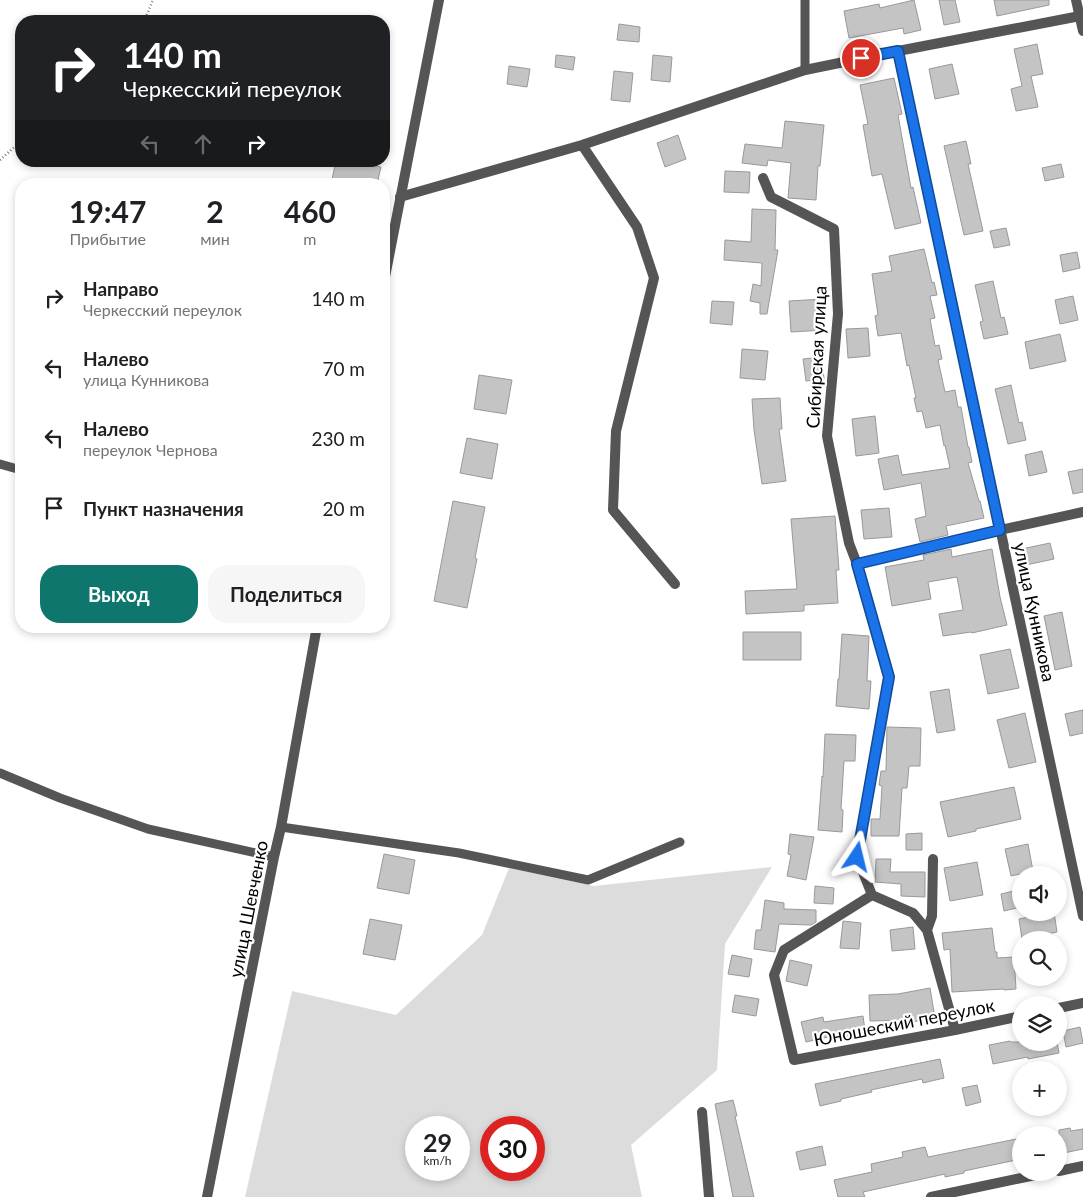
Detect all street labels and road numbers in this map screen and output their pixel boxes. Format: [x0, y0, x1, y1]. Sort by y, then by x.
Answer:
street label: Сибирская улица [801, 285, 831, 429]
street label: улица Кунникова [1009, 540, 1061, 684]
street label: улица Шевченко [224, 838, 272, 980]
street label: Юношеский переулок [812, 994, 997, 1050]

